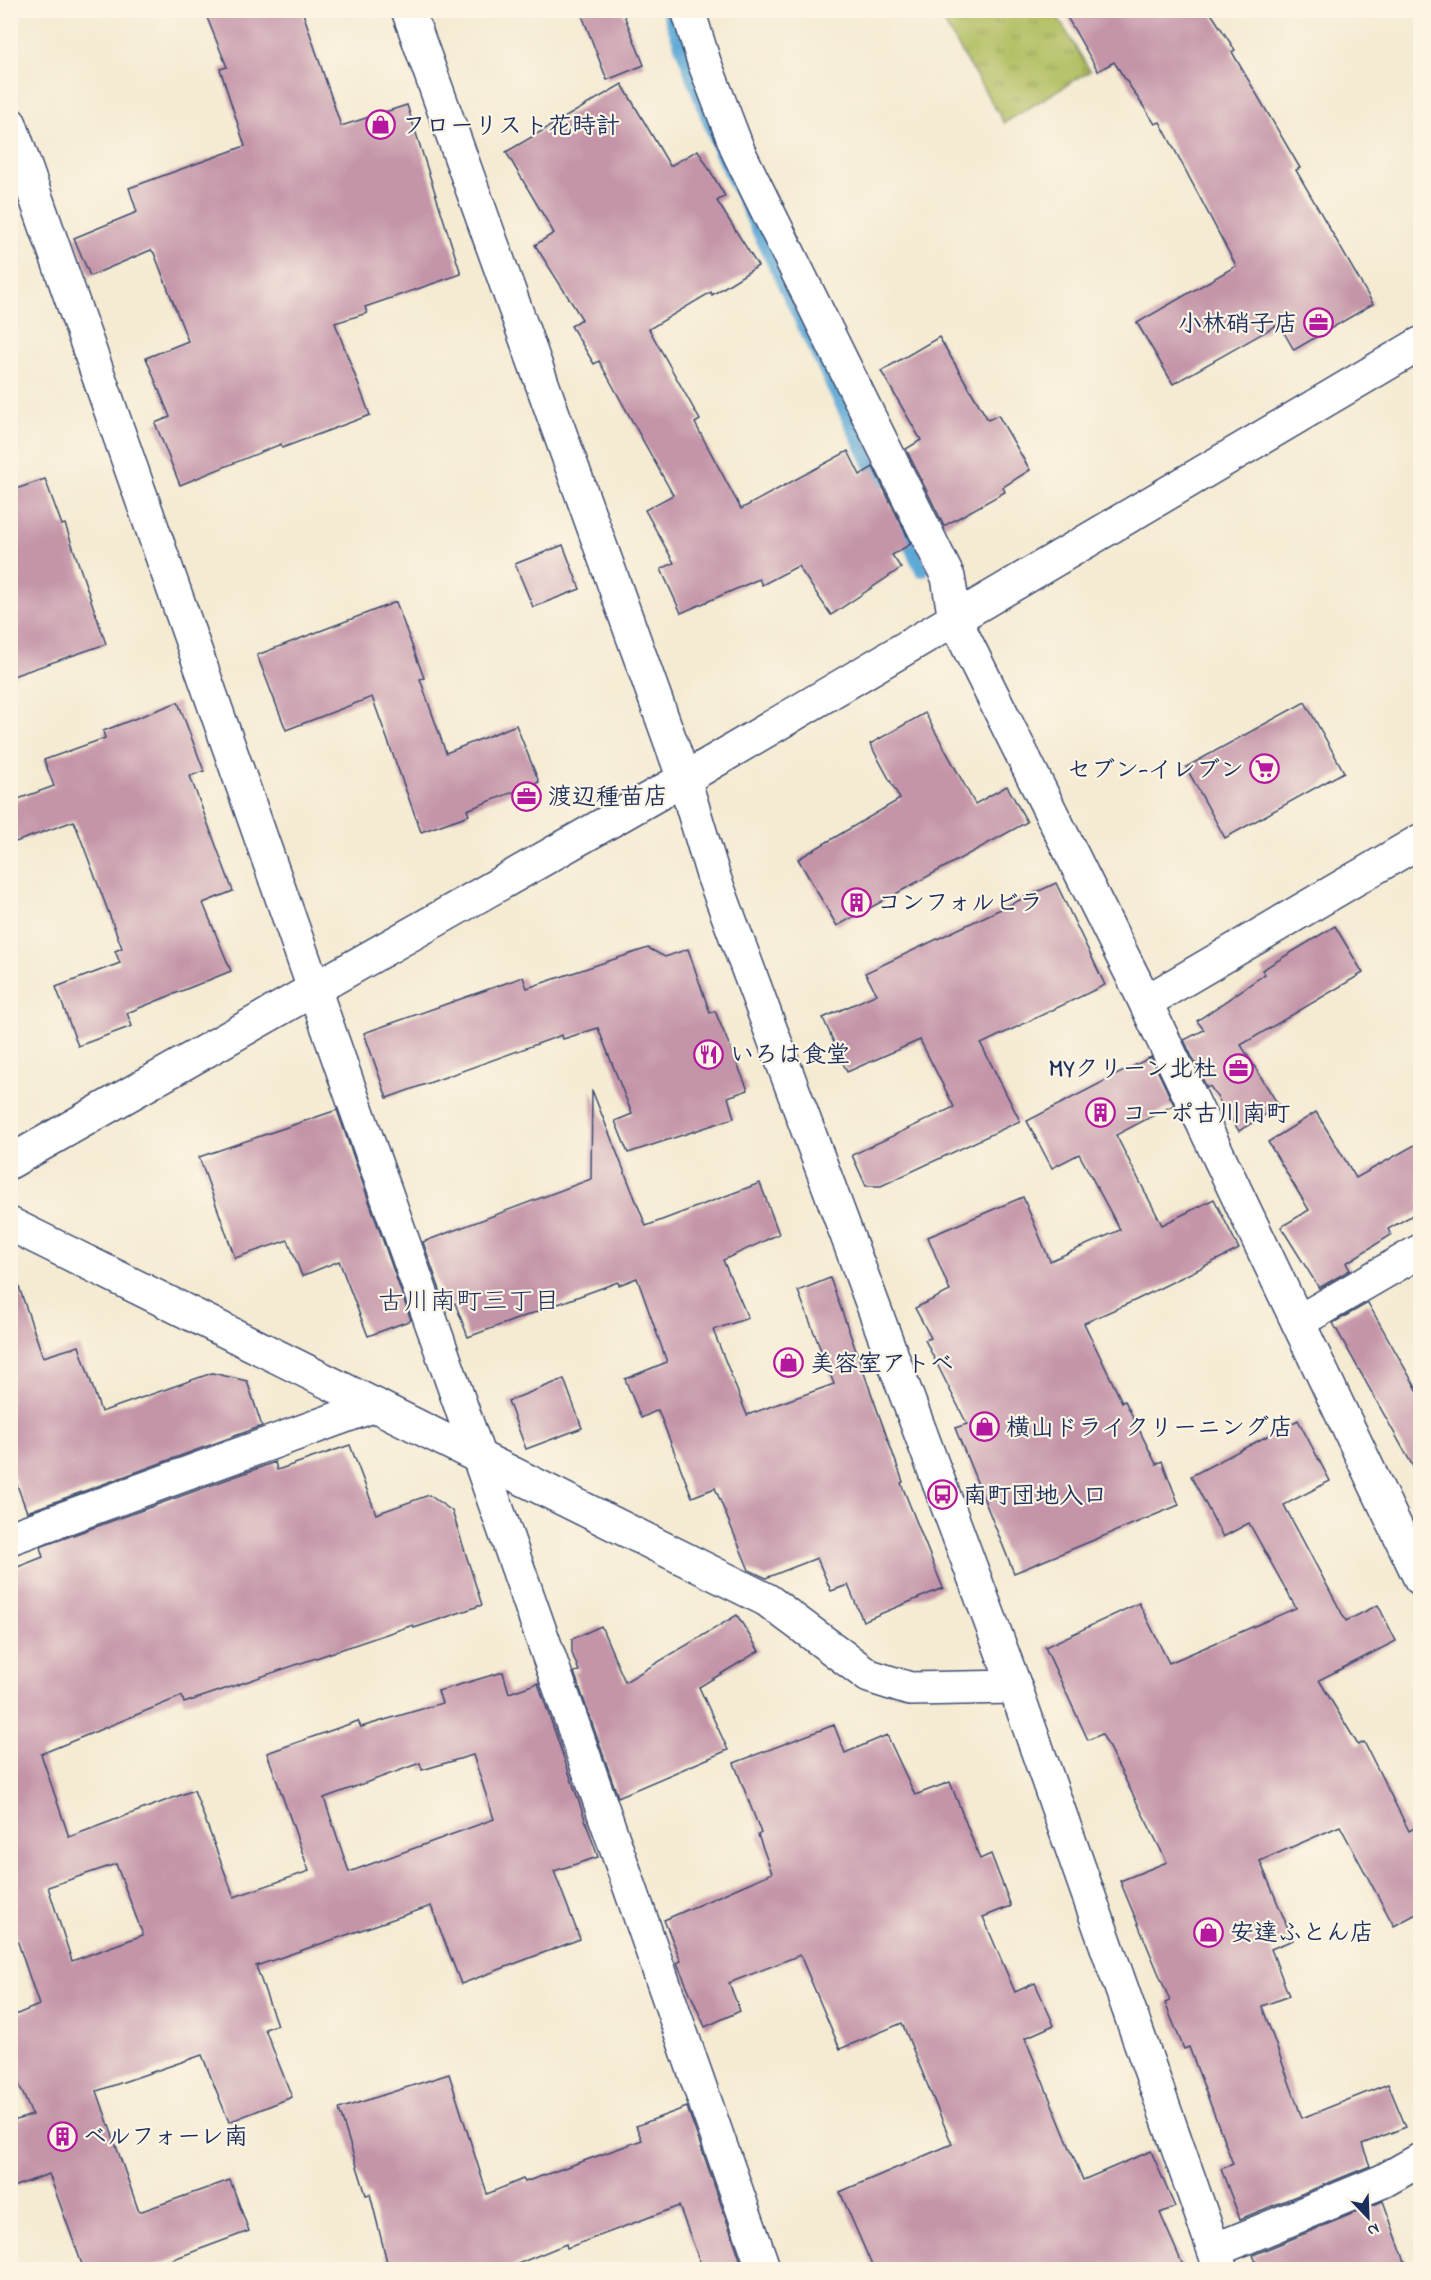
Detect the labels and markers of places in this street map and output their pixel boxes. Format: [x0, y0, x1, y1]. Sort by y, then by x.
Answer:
shop icon: フローリスト花時計 [365, 109, 397, 141]
place label: フローリスト花時計 [402, 110, 620, 145]
office icon: 小林硝子店 [1303, 307, 1335, 339]
place label: 小林硝子店 [1178, 308, 1298, 343]
supermarket icon: セブン-イレブン [1249, 753, 1281, 785]
place label: セブン-イレブン [1067, 754, 1244, 789]
office icon: 渡辺種苗店 [511, 780, 543, 812]
place label: 渡辺種苗店 [548, 781, 668, 816]
building icon: コンフォルビラ [840, 886, 872, 918]
place label: コンフォルビラ [877, 887, 1043, 922]
restaurant icon: いろは食堂 [693, 1038, 725, 1070]
place label: いろは食堂 [730, 1039, 850, 1074]
office icon: MYクリーン北杜 [1222, 1052, 1254, 1084]
place label: MYクリーン北杜 [1049, 1053, 1217, 1088]
building icon: コーポ古川南町 [1085, 1097, 1117, 1129]
place label: コーポ古川南町 [1122, 1098, 1290, 1133]
shop icon: 美容室アトベ [773, 1347, 805, 1379]
place label: 美容室アトベ [810, 1348, 954, 1383]
shop icon: 横山ドライクリーニング店 [969, 1411, 1001, 1443]
place label: 横山ドライクリーニング店 [1006, 1412, 1293, 1447]
bus stop icon: 南町団地入口 [926, 1479, 958, 1511]
place label: 南町団地入口 [963, 1480, 1107, 1515]
shop icon: 安達ふとん店 [1193, 1916, 1225, 1948]
place label: 安達ふとん店 [1230, 1917, 1374, 1952]
building icon: ベルフォーレ南 [46, 2120, 78, 2152]
place label: ベルフォーレ南 [83, 2121, 248, 2156]

